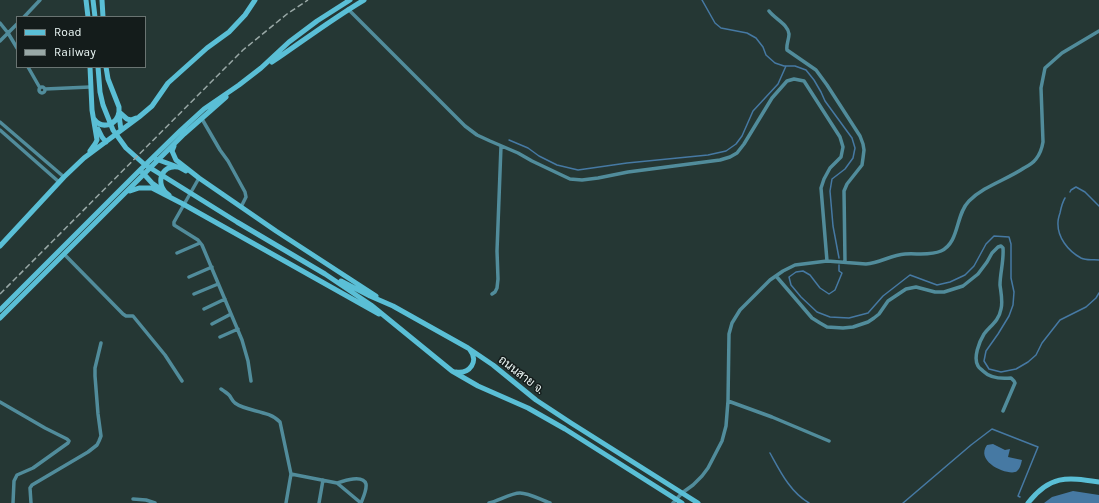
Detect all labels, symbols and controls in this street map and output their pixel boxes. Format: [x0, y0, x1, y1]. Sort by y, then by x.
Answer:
legend [16, 16, 146, 68]
text: Road [54, 25, 82, 39]
text: Railway [54, 45, 96, 59]
street label: ถนนสาย จ. [495, 353, 547, 397]

